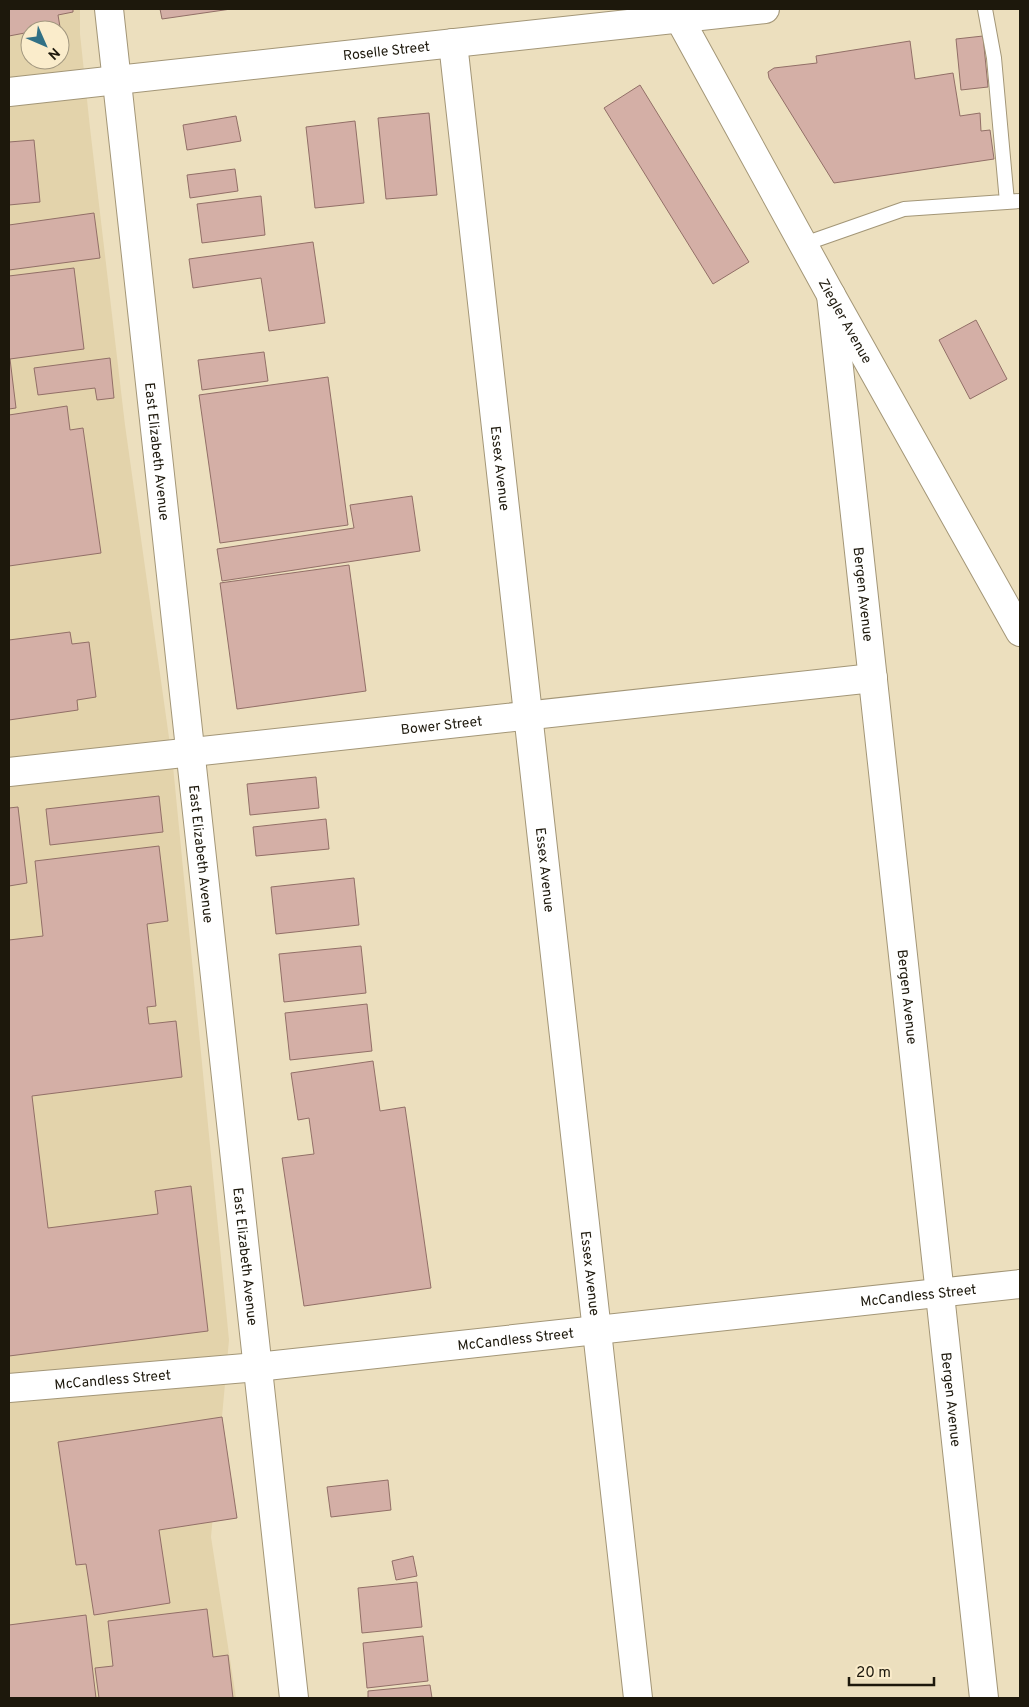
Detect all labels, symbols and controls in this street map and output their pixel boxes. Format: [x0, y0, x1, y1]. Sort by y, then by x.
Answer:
north arrow [20, 20, 70, 70]
street label: Roselle Street [342, 39, 431, 65]
text: N [44, 44, 63, 63]
street label: Ziegler Avenue [814, 276, 875, 367]
street label: East Elizabeth Avenue [140, 382, 172, 521]
street label: Essex Avenue [486, 425, 512, 512]
street label: Bergen Avenue [849, 546, 876, 643]
street label: Bower Street [400, 714, 483, 739]
street label: East Elizabeth Avenue [184, 784, 216, 924]
street label: Essex Avenue [531, 827, 557, 913]
street label: Bergen Avenue [892, 949, 920, 1045]
street label: East Elizabeth Avenue [228, 1187, 260, 1327]
street label: Essex Avenue [576, 1230, 602, 1317]
street label: McCandless Street [859, 1282, 977, 1311]
street label: McCandless Street [457, 1326, 575, 1355]
street label: Bergen Avenue [936, 1351, 964, 1448]
street label: McCandless Street [54, 1367, 172, 1394]
scale bar [849, 1654, 934, 1686]
text: 20 m [856, 1664, 891, 1683]

